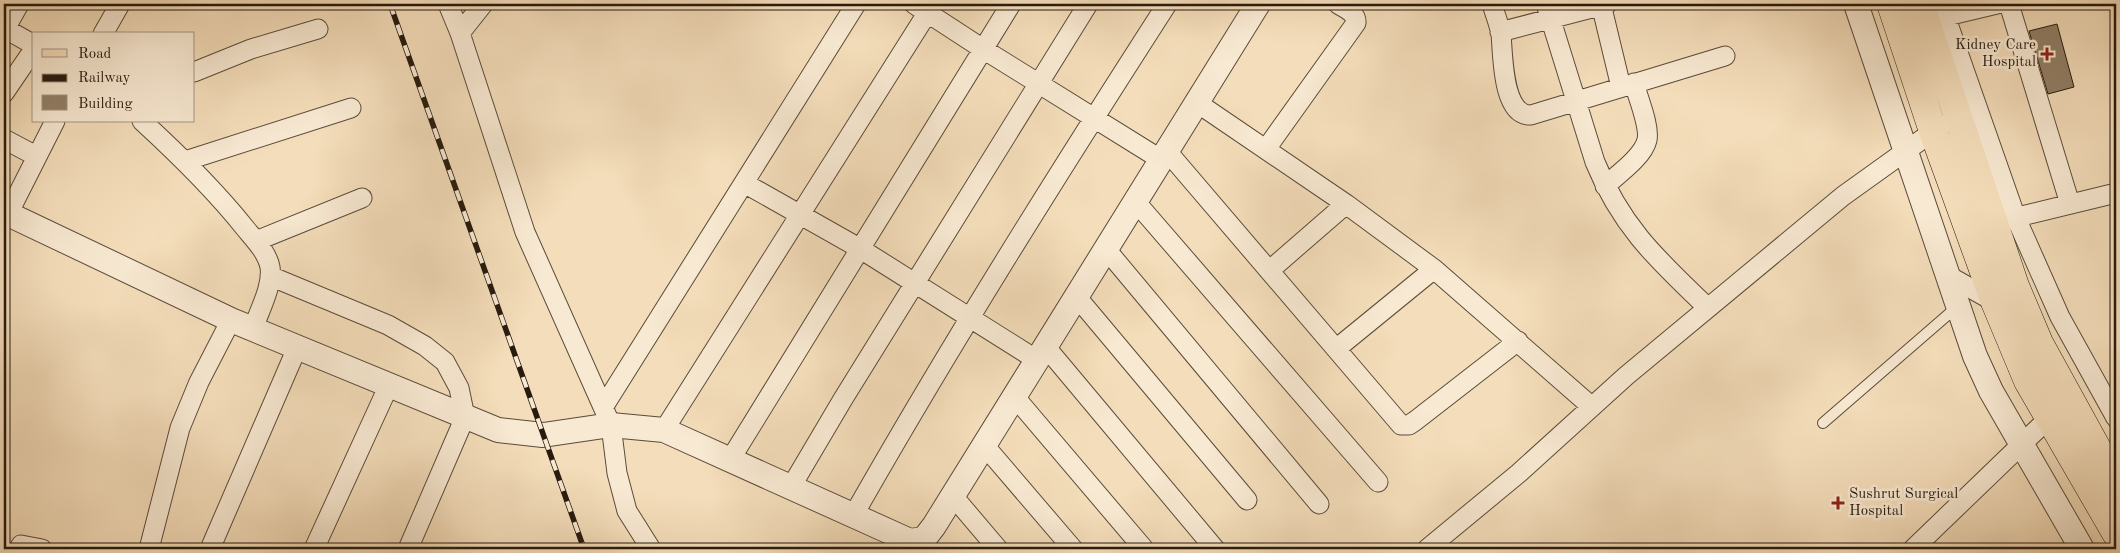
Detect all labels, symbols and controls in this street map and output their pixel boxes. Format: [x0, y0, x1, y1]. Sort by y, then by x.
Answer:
legend [32, 32, 195, 122]
place label: Kidney Care Hospital [1955, 38, 2036, 70]
text: Road [78, 47, 112, 62]
marker: Kidney Care Hospital [2040, 47, 2054, 61]
text: Railway [78, 71, 131, 86]
text: Building [78, 97, 133, 112]
place label: Sushrut Surgical Hospital [1849, 487, 1958, 519]
marker: Sushrut Surgical Hospital [1831, 496, 1845, 510]

